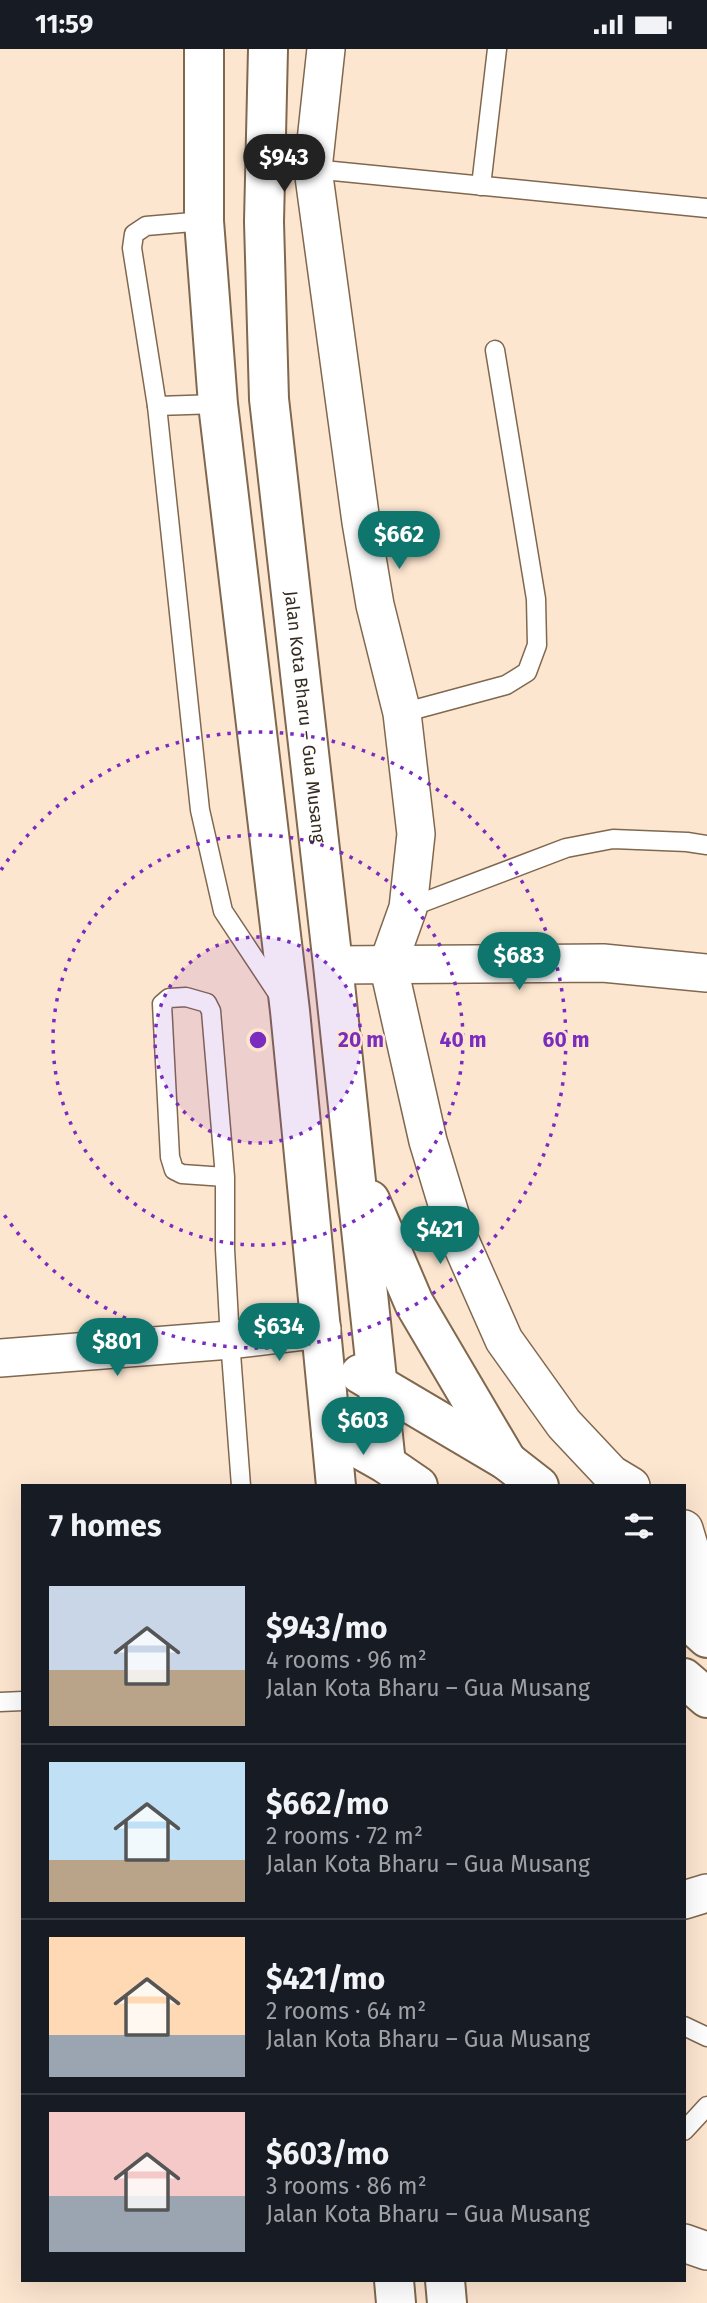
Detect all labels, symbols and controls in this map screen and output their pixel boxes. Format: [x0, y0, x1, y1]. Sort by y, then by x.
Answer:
text: 11:59 [35, 9, 93, 40]
pin: $943 [243, 135, 325, 194]
text: $943 [259, 143, 309, 171]
pin: $662 [358, 511, 440, 571]
text: $662 [374, 520, 424, 548]
street label: Jalan Kota Bharu – Gua Musang [280, 589, 330, 845]
pin: $683 [478, 933, 560, 992]
text: $683 [494, 941, 544, 969]
text: 20 m [338, 1027, 384, 1053]
text: 40 m [440, 1027, 486, 1053]
text: 60 m [543, 1027, 589, 1053]
centre of rings [246, 1028, 270, 1052]
pin: $421 [399, 1207, 481, 1266]
text: $421 [416, 1215, 464, 1243]
pin: $634 [238, 1303, 320, 1363]
text: $634 [254, 1312, 304, 1340]
pin: $801 [76, 1319, 158, 1378]
text: $801 [92, 1327, 142, 1355]
pin: $603 [322, 1397, 404, 1457]
text: $603 [338, 1406, 388, 1434]
icon: filters [620, 1507, 658, 1545]
text: 7 homes [49, 1508, 161, 1544]
text: $943/mo [266, 1610, 388, 1646]
icon: home [105, 1614, 189, 1698]
text: 4 rooms · 96 m² [266, 1646, 427, 1674]
text: Jalan Kota Bharu – Gua Musang [266, 1674, 590, 1702]
text: $662/mo [266, 1786, 389, 1822]
icon: home [105, 1790, 189, 1874]
text: 2 rooms · 72 m² [266, 1822, 423, 1850]
text: Jalan Kota Bharu – Gua Musang [266, 1850, 590, 1878]
text: $421/mo [266, 1961, 385, 1997]
icon: home [105, 1965, 189, 2049]
text: 2 rooms · 64 m² [266, 1997, 426, 2025]
text: Jalan Kota Bharu – Gua Musang [266, 2025, 590, 2053]
text: $603/mo [266, 2136, 389, 2172]
icon: home [105, 2140, 189, 2224]
text: 3 rooms · 86 m² [266, 2172, 427, 2200]
text: Jalan Kota Bharu – Gua Musang [266, 2200, 590, 2228]

